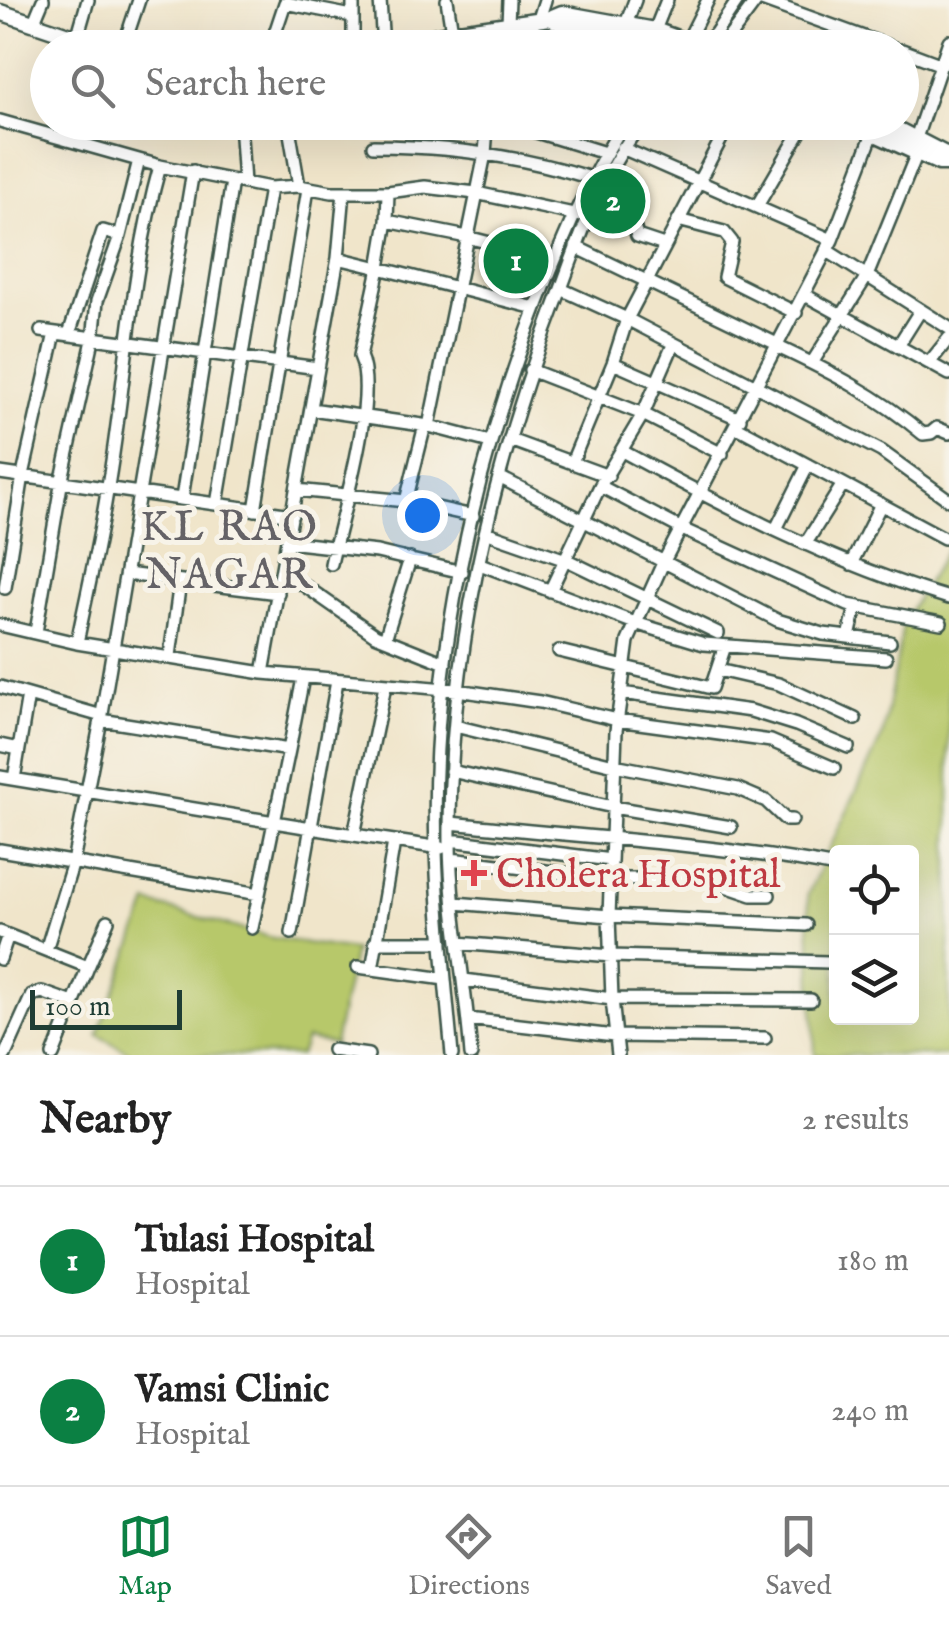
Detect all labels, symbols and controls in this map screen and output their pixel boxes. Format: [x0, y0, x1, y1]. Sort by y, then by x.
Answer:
search box [30, 30, 919, 140]
icon: search [65, 58, 120, 113]
text: Search here [145, 61, 326, 109]
pin: 2 [580, 164, 646, 238]
pin: 1 [484, 224, 548, 298]
your location [397, 490, 448, 541]
district label: KL RAO NAGAR [141, 502, 319, 603]
map controls [829, 845, 919, 1025]
button: locate [829, 845, 919, 935]
place label: Cholera Hospital [496, 851, 780, 902]
marker: Cholera Hospital [461, 860, 487, 886]
button: layers [829, 935, 919, 1025]
scale bar [30, 985, 182, 1030]
text: 100 m [45, 990, 111, 1025]
text: Nearby [40, 1094, 171, 1147]
text: 2 results [802, 1100, 909, 1141]
text: Tulasi Hospital [135, 1217, 374, 1265]
text: 1 [67, 1241, 78, 1282]
text: 180 m [837, 1241, 909, 1282]
text: Hospital [135, 1265, 250, 1306]
text: Vamsi Clinic [135, 1367, 329, 1415]
text: 2 [65, 1391, 80, 1432]
text: 240 m [831, 1391, 909, 1432]
text: Hospital [135, 1415, 250, 1456]
tab: Map [118, 1509, 173, 1604]
tab: Directions [408, 1509, 530, 1604]
tab: Saved [765, 1509, 831, 1604]

